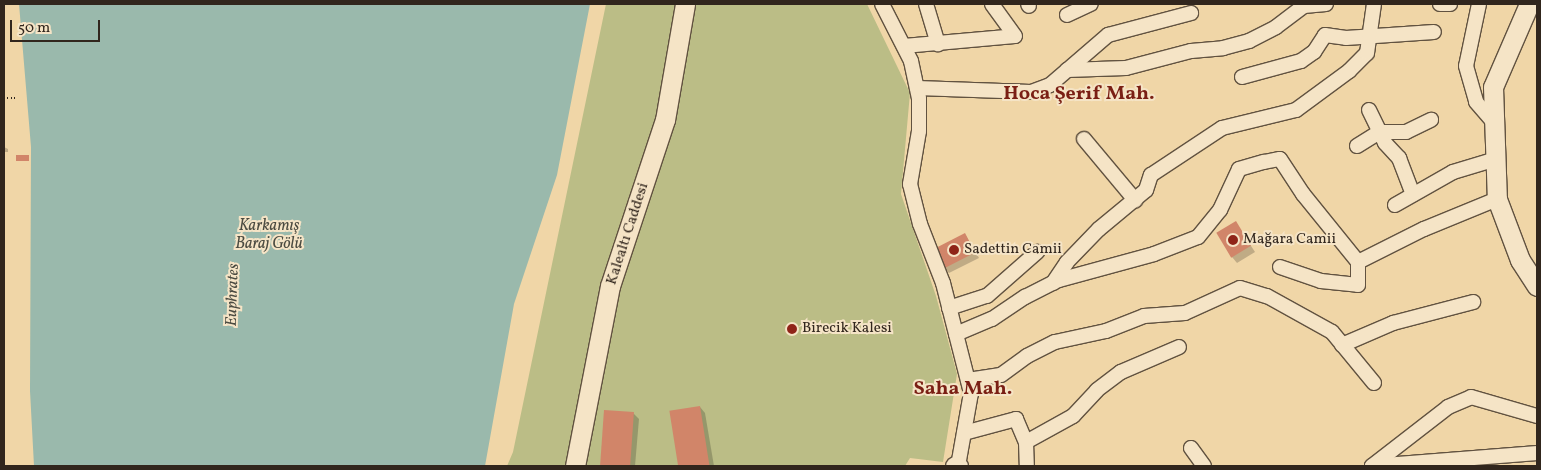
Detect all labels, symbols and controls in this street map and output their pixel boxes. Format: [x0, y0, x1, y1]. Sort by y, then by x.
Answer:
scale bar [12, 10, 102, 42]
text: 50 m [18, 18, 50, 39]
district label: Hoca Şerif Mah. [1004, 82, 1154, 106]
street label: Kalealtı Caddesi [603, 181, 653, 287]
water label: Karkamış Baraj Gölü [235, 216, 303, 254]
place label: Mağara Camii [1243, 231, 1336, 249]
marker: Mağara Camii [1227, 234, 1239, 246]
place label: Sadettin Camii [964, 241, 1062, 259]
marker: Sadettin Camii [948, 244, 960, 256]
water label: Euphrates [222, 263, 244, 327]
place label: Birecik Kalesi [802, 320, 892, 338]
marker: Birecik Kalesi [786, 323, 798, 335]
district label: Saha Mah. [914, 377, 1012, 401]

